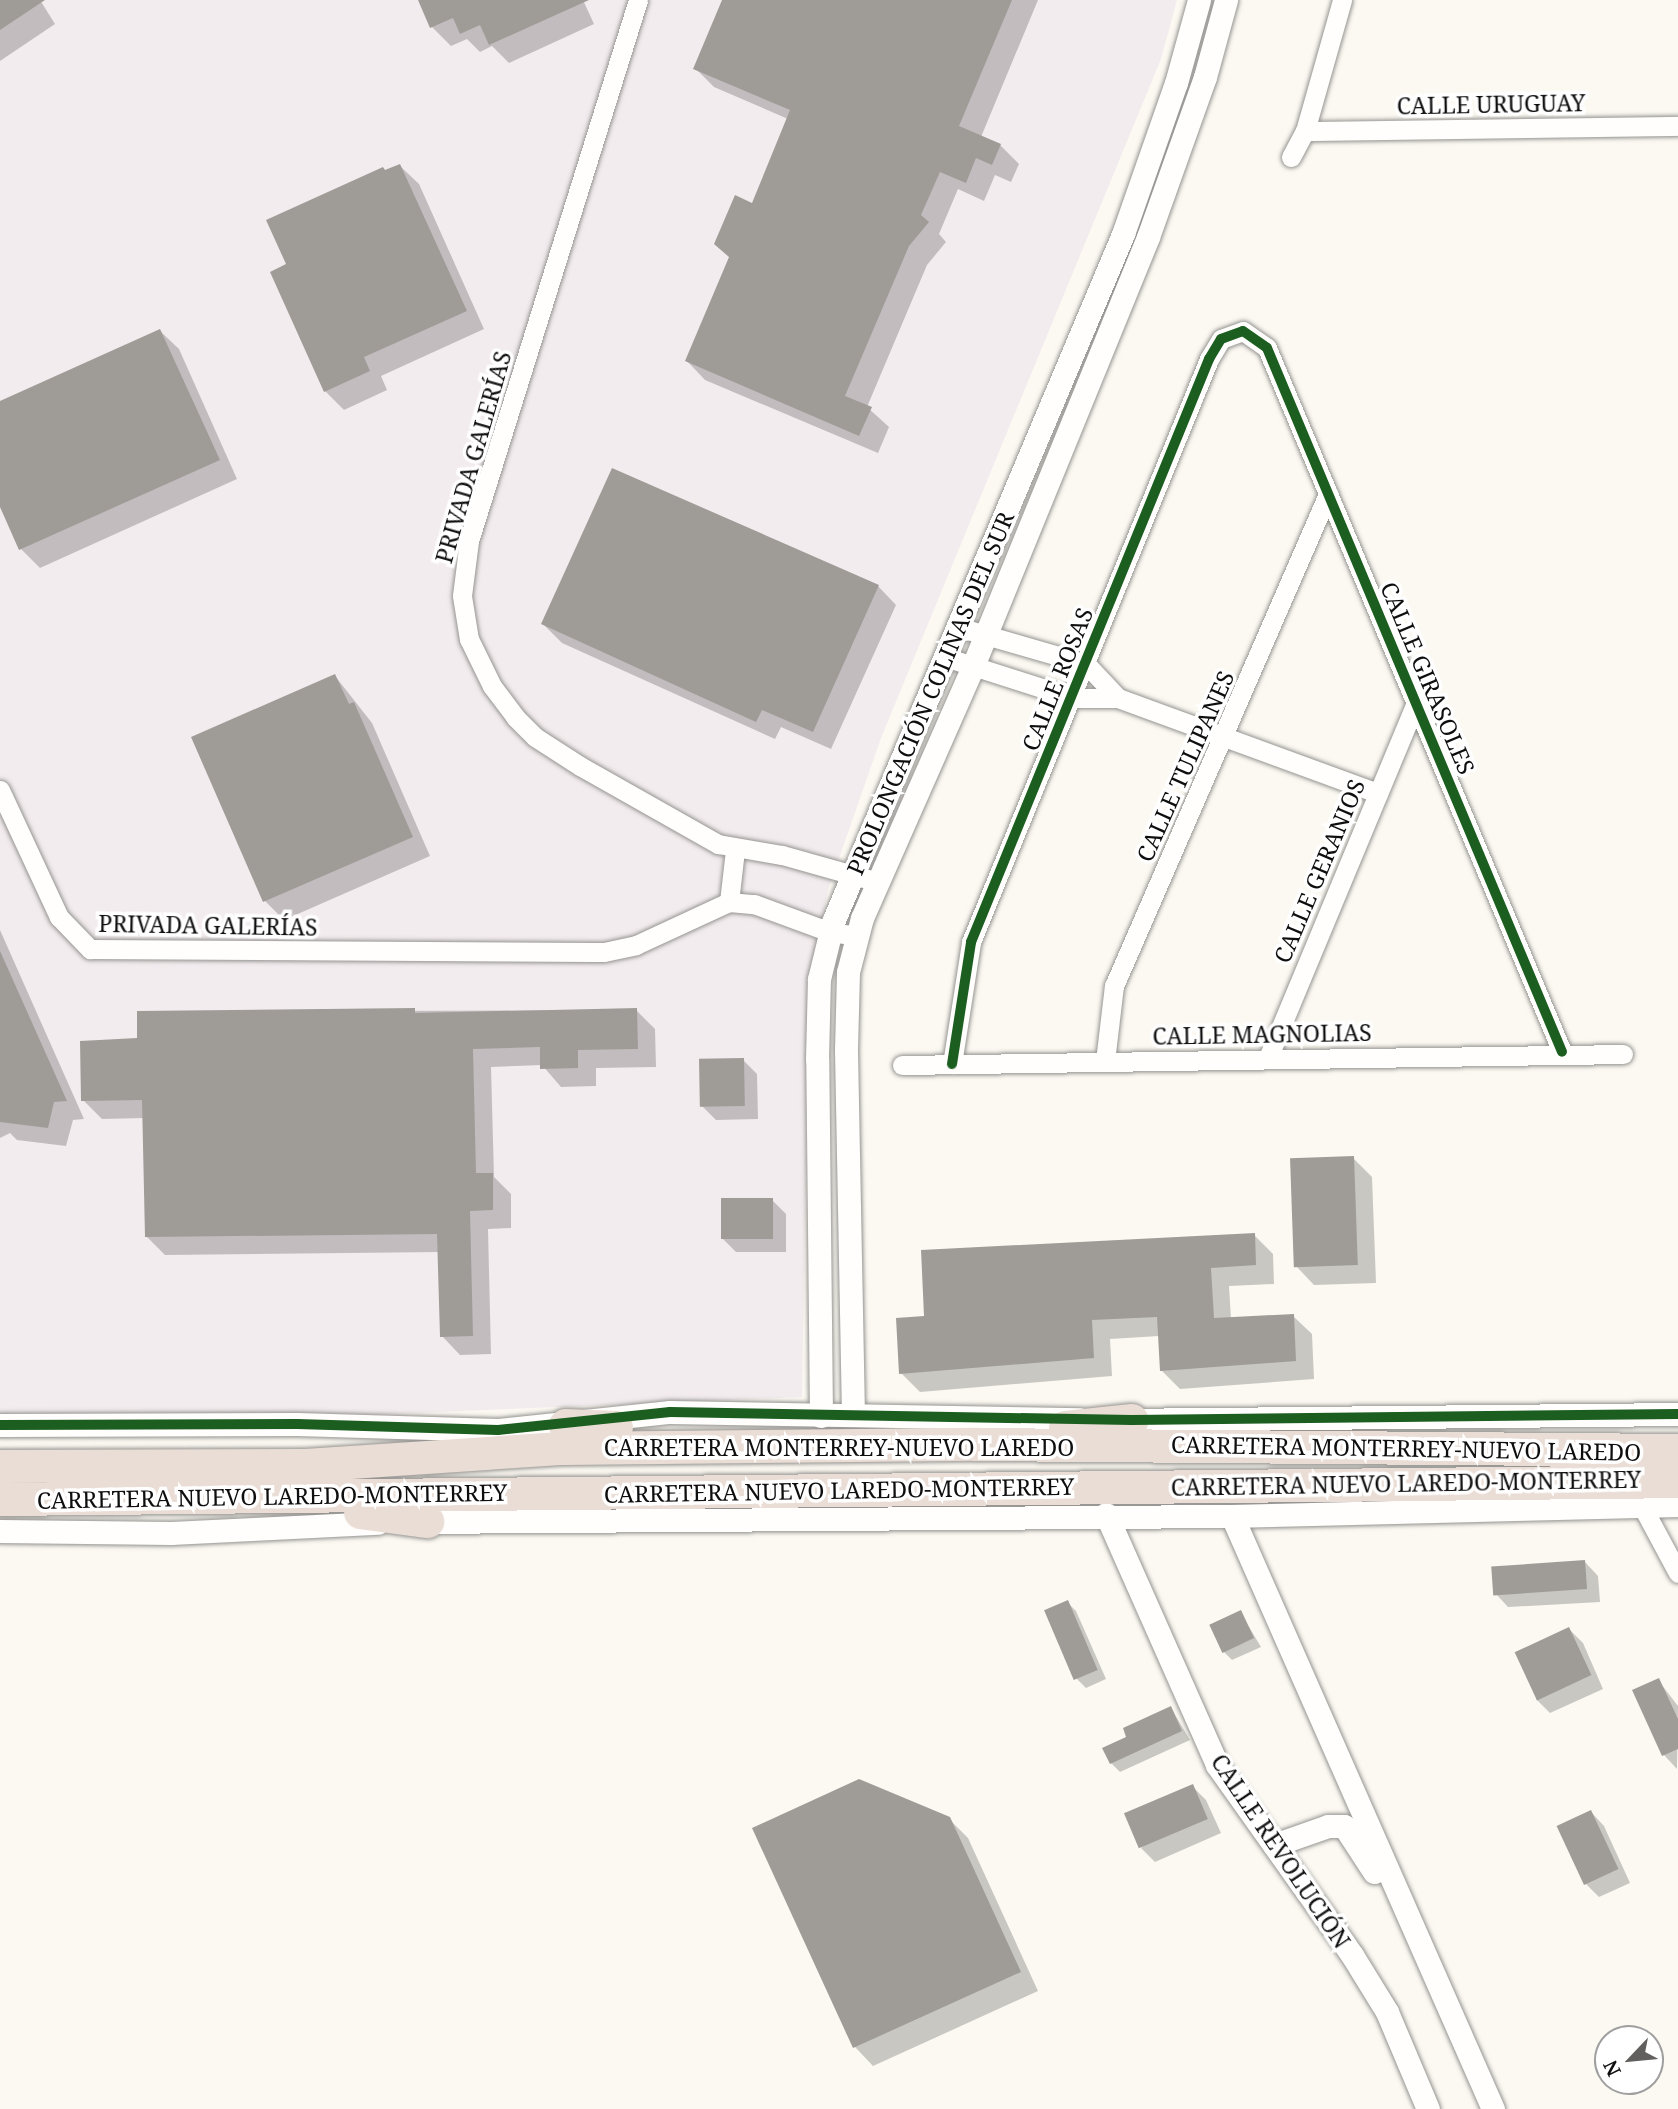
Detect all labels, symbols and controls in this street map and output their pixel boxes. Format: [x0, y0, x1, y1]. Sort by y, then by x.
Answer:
street label: CALLE URUGUAY [1396, 89, 1586, 119]
street label: PRIVADA GALERÍAS [430, 348, 516, 566]
street label: PROLONGACIÓN COLINAS DEL SUR [841, 507, 1019, 879]
street label: CALLE GIRASOLES [1375, 578, 1481, 778]
street label: CALLE ROSAS [1016, 603, 1098, 755]
street label: CALLE TULIPANES [1130, 666, 1240, 866]
street label: CALLE GERANIOS [1268, 775, 1370, 967]
street label: PRIVADA GALERÍAS [98, 909, 318, 941]
street label: CALLE MAGNOLIAS [1152, 1018, 1372, 1050]
street label: CARRETERA MONTERREY-NUEVO LAREDO [1171, 1430, 1641, 1466]
street label: CARRETERA MONTERREY-NUEVO LAREDO [604, 1433, 1074, 1461]
street label: CARRETERA NUEVO LAREDO-MONTERREY [1171, 1465, 1641, 1501]
street label: CARRETERA NUEVO LAREDO-MONTERREY [604, 1472, 1074, 1508]
street label: CARRETERA NUEVO LAREDO-MONTERREY [37, 1478, 507, 1514]
street label: CALLE REVOLUCIÓN [1206, 1749, 1356, 1953]
north arrow [1594, 2025, 1664, 2095]
text: N [1597, 2056, 1627, 2081]

